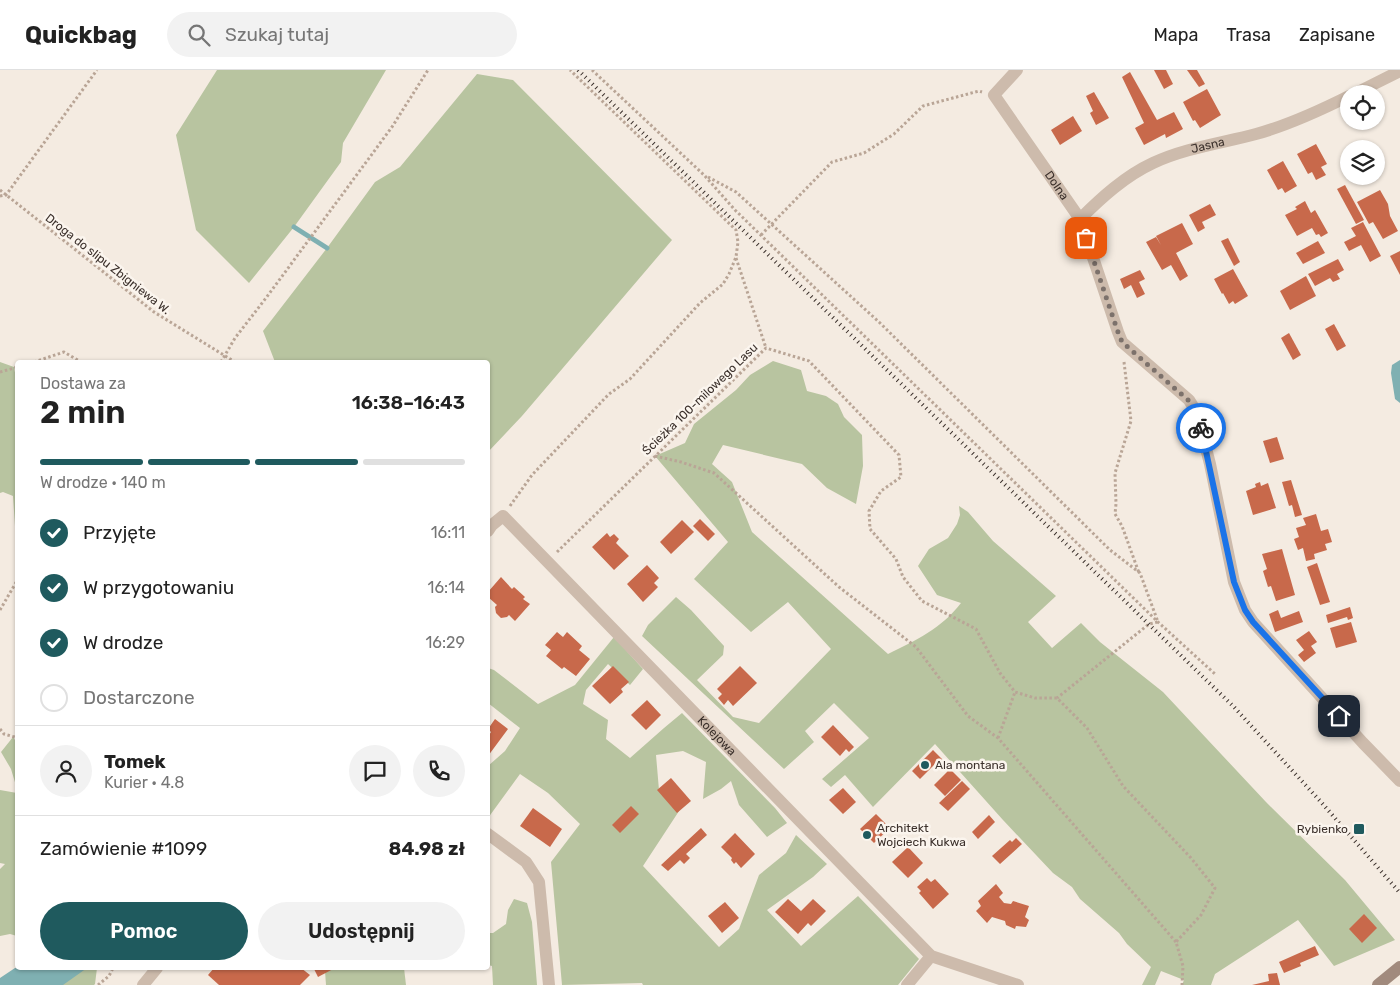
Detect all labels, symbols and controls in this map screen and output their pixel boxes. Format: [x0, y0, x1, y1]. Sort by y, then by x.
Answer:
search box [167, 12, 517, 57]
text: Quickbag [25, 21, 137, 49]
icon: search [185, 21, 213, 49]
text: Szukaj tutaj [225, 23, 329, 46]
text: Mapa [1153, 24, 1198, 46]
text: Trasa [1226, 24, 1271, 46]
text: Zapisane [1299, 24, 1375, 46]
map controls [1340, 85, 1385, 185]
button: locate [1340, 85, 1385, 130]
street label: Jasna [1189, 135, 1226, 156]
button: layers [1340, 140, 1385, 185]
street label: Dolna [1042, 168, 1072, 203]
street label: Droga do slipu Zbigniewa W. [43, 211, 173, 317]
pin [1065, 217, 1107, 259]
icon: bag [1072, 224, 1100, 252]
street label: Ścieżka 100-milowego Lasu [639, 340, 761, 458]
text: Dostawa za [40, 374, 126, 393]
text: 16:38–16:43 [352, 391, 465, 414]
text: 2 min [40, 393, 125, 431]
courier [1176, 403, 1226, 453]
icon: bike [1187, 414, 1215, 442]
text: W drodze · 140 m [40, 473, 166, 492]
icon: check [40, 519, 68, 547]
text: Przyjęte [83, 521, 156, 544]
text: 16:11 [431, 523, 465, 542]
icon: check [40, 574, 68, 602]
text: W przygotowaniu [83, 576, 234, 599]
text: 16:14 [428, 578, 465, 597]
icon: check [40, 629, 68, 657]
text: W drodze [83, 631, 163, 654]
text: 16:29 [426, 633, 465, 652]
text: Dostarczone [83, 686, 195, 709]
pin [1318, 695, 1360, 737]
icon: home [1325, 702, 1353, 730]
street label: Kolejowa [695, 713, 739, 758]
button: person [40, 745, 92, 797]
button: chat [349, 745, 401, 797]
button: phone [413, 745, 465, 797]
text: Tomek [104, 750, 166, 773]
place label: Ala montana [935, 758, 1005, 772]
marker: Ala montana [919, 759, 931, 771]
text: Kurier · 4.8 [104, 773, 184, 792]
place label: Architekt Wojciech Kukwa [877, 821, 966, 849]
place label: Rybienko [1297, 822, 1348, 836]
marker: Rybienko [1352, 822, 1366, 836]
marker: Architekt Wojciech Kukwa [861, 829, 873, 841]
text: Zamówienie #1099 [40, 837, 207, 860]
text: 84.98 zł [389, 837, 465, 860]
button: Pomoc [40, 902, 248, 960]
button: Udostępnij [258, 902, 465, 960]

